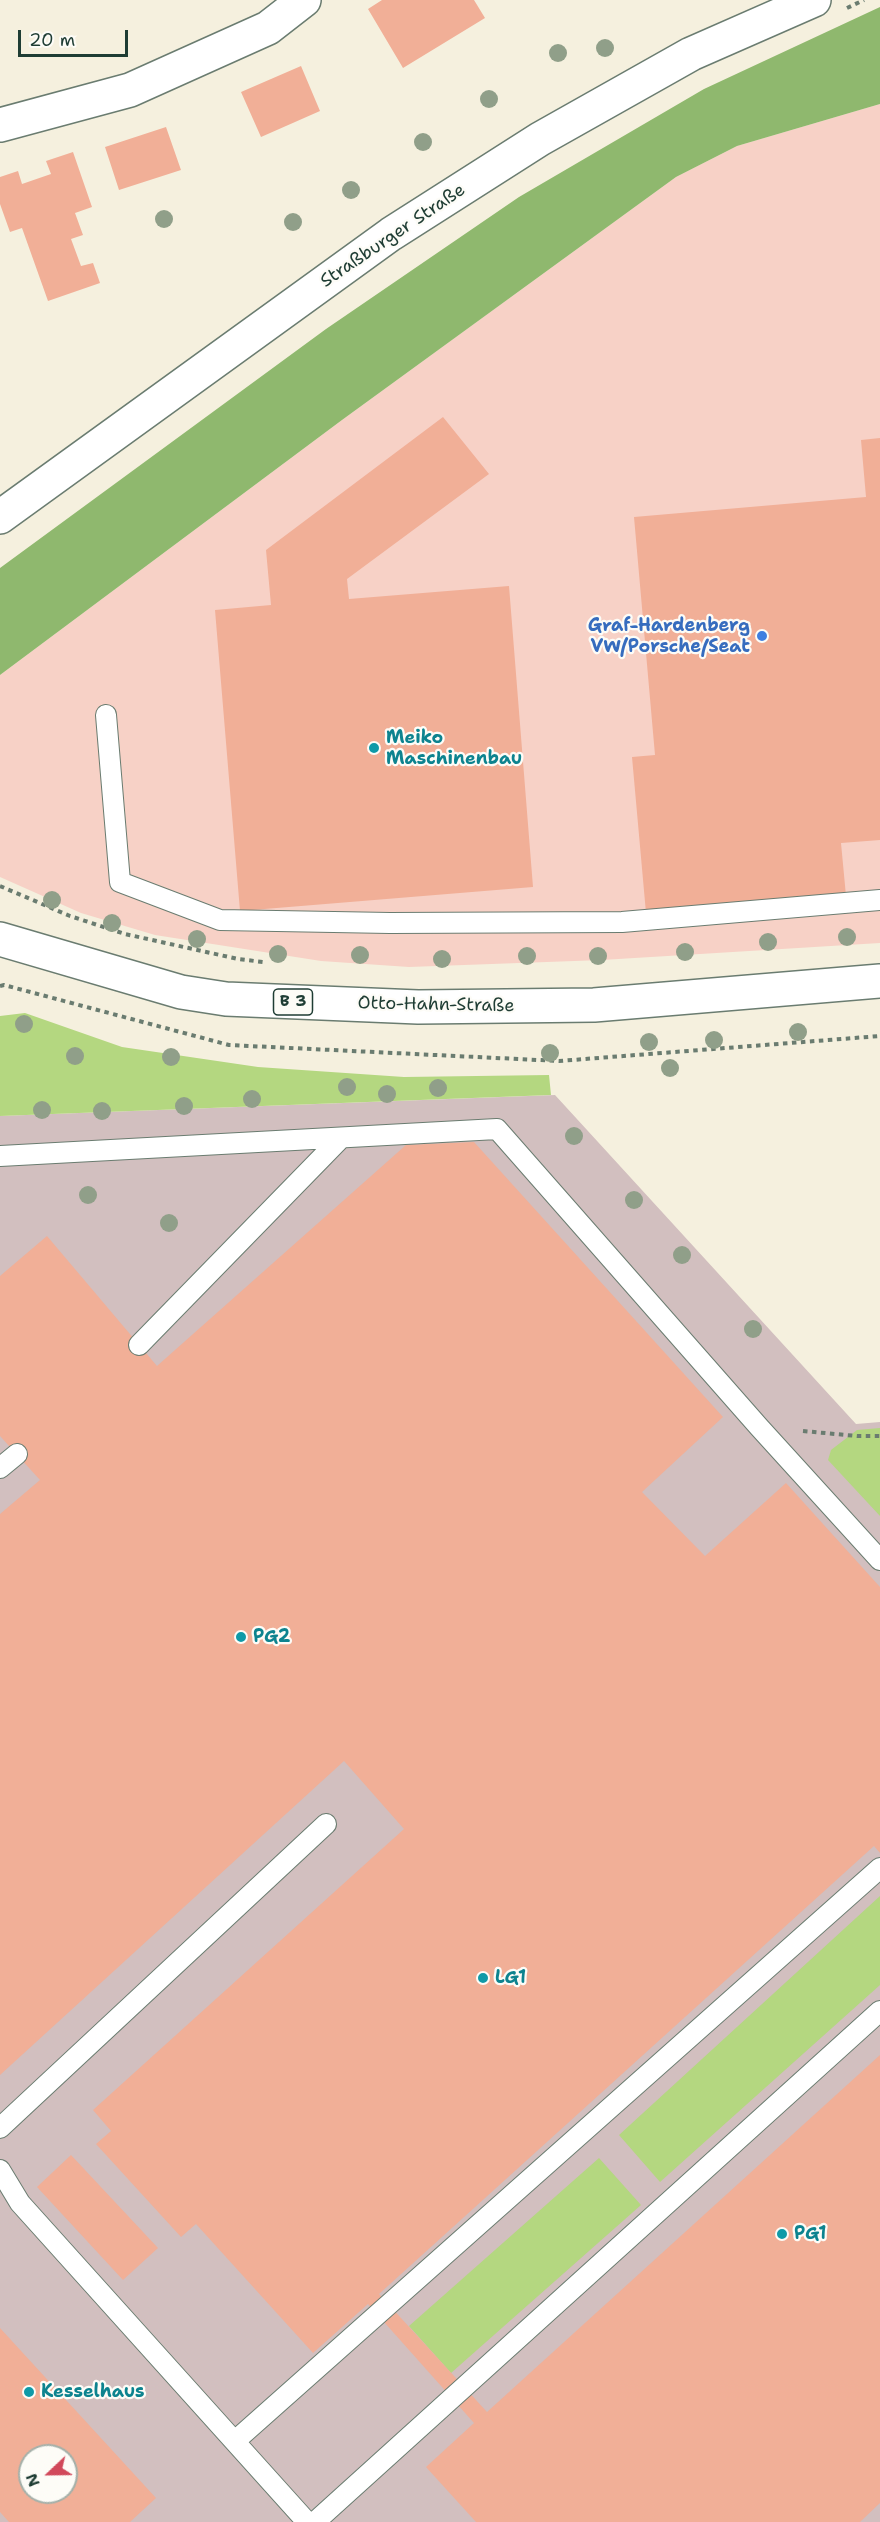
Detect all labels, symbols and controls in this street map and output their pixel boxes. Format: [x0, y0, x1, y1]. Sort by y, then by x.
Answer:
scale bar [21, 18, 130, 56]
text: 20 m [29, 28, 75, 52]
street label: Straßburger Straße [316, 180, 470, 292]
place label: Graf-Hardenberg VW/Porsche/Seat [588, 615, 750, 658]
marker: Graf-Hardenberg VW/Porsche/Seat [755, 629, 769, 643]
place label: Meiko Maschinenbau [386, 727, 522, 770]
marker: Meiko Maschinenbau [367, 741, 381, 755]
road number: B 3 [274, 989, 312, 1015]
street label: Otto-Hahn-Straße [357, 993, 515, 1017]
place label: PG2 [253, 1626, 290, 1648]
marker: PG2 [234, 1630, 248, 1644]
place label: LG1 [495, 1967, 526, 1989]
marker: LG1 [476, 1971, 490, 1985]
place label: PG1 [794, 2223, 827, 2245]
marker: PG1 [775, 2227, 789, 2241]
place label: Kesselhaus [41, 2381, 145, 2403]
marker: Kesselhaus [22, 2385, 36, 2399]
north arrow [18, 2444, 78, 2504]
text: N [21, 2470, 45, 2490]

